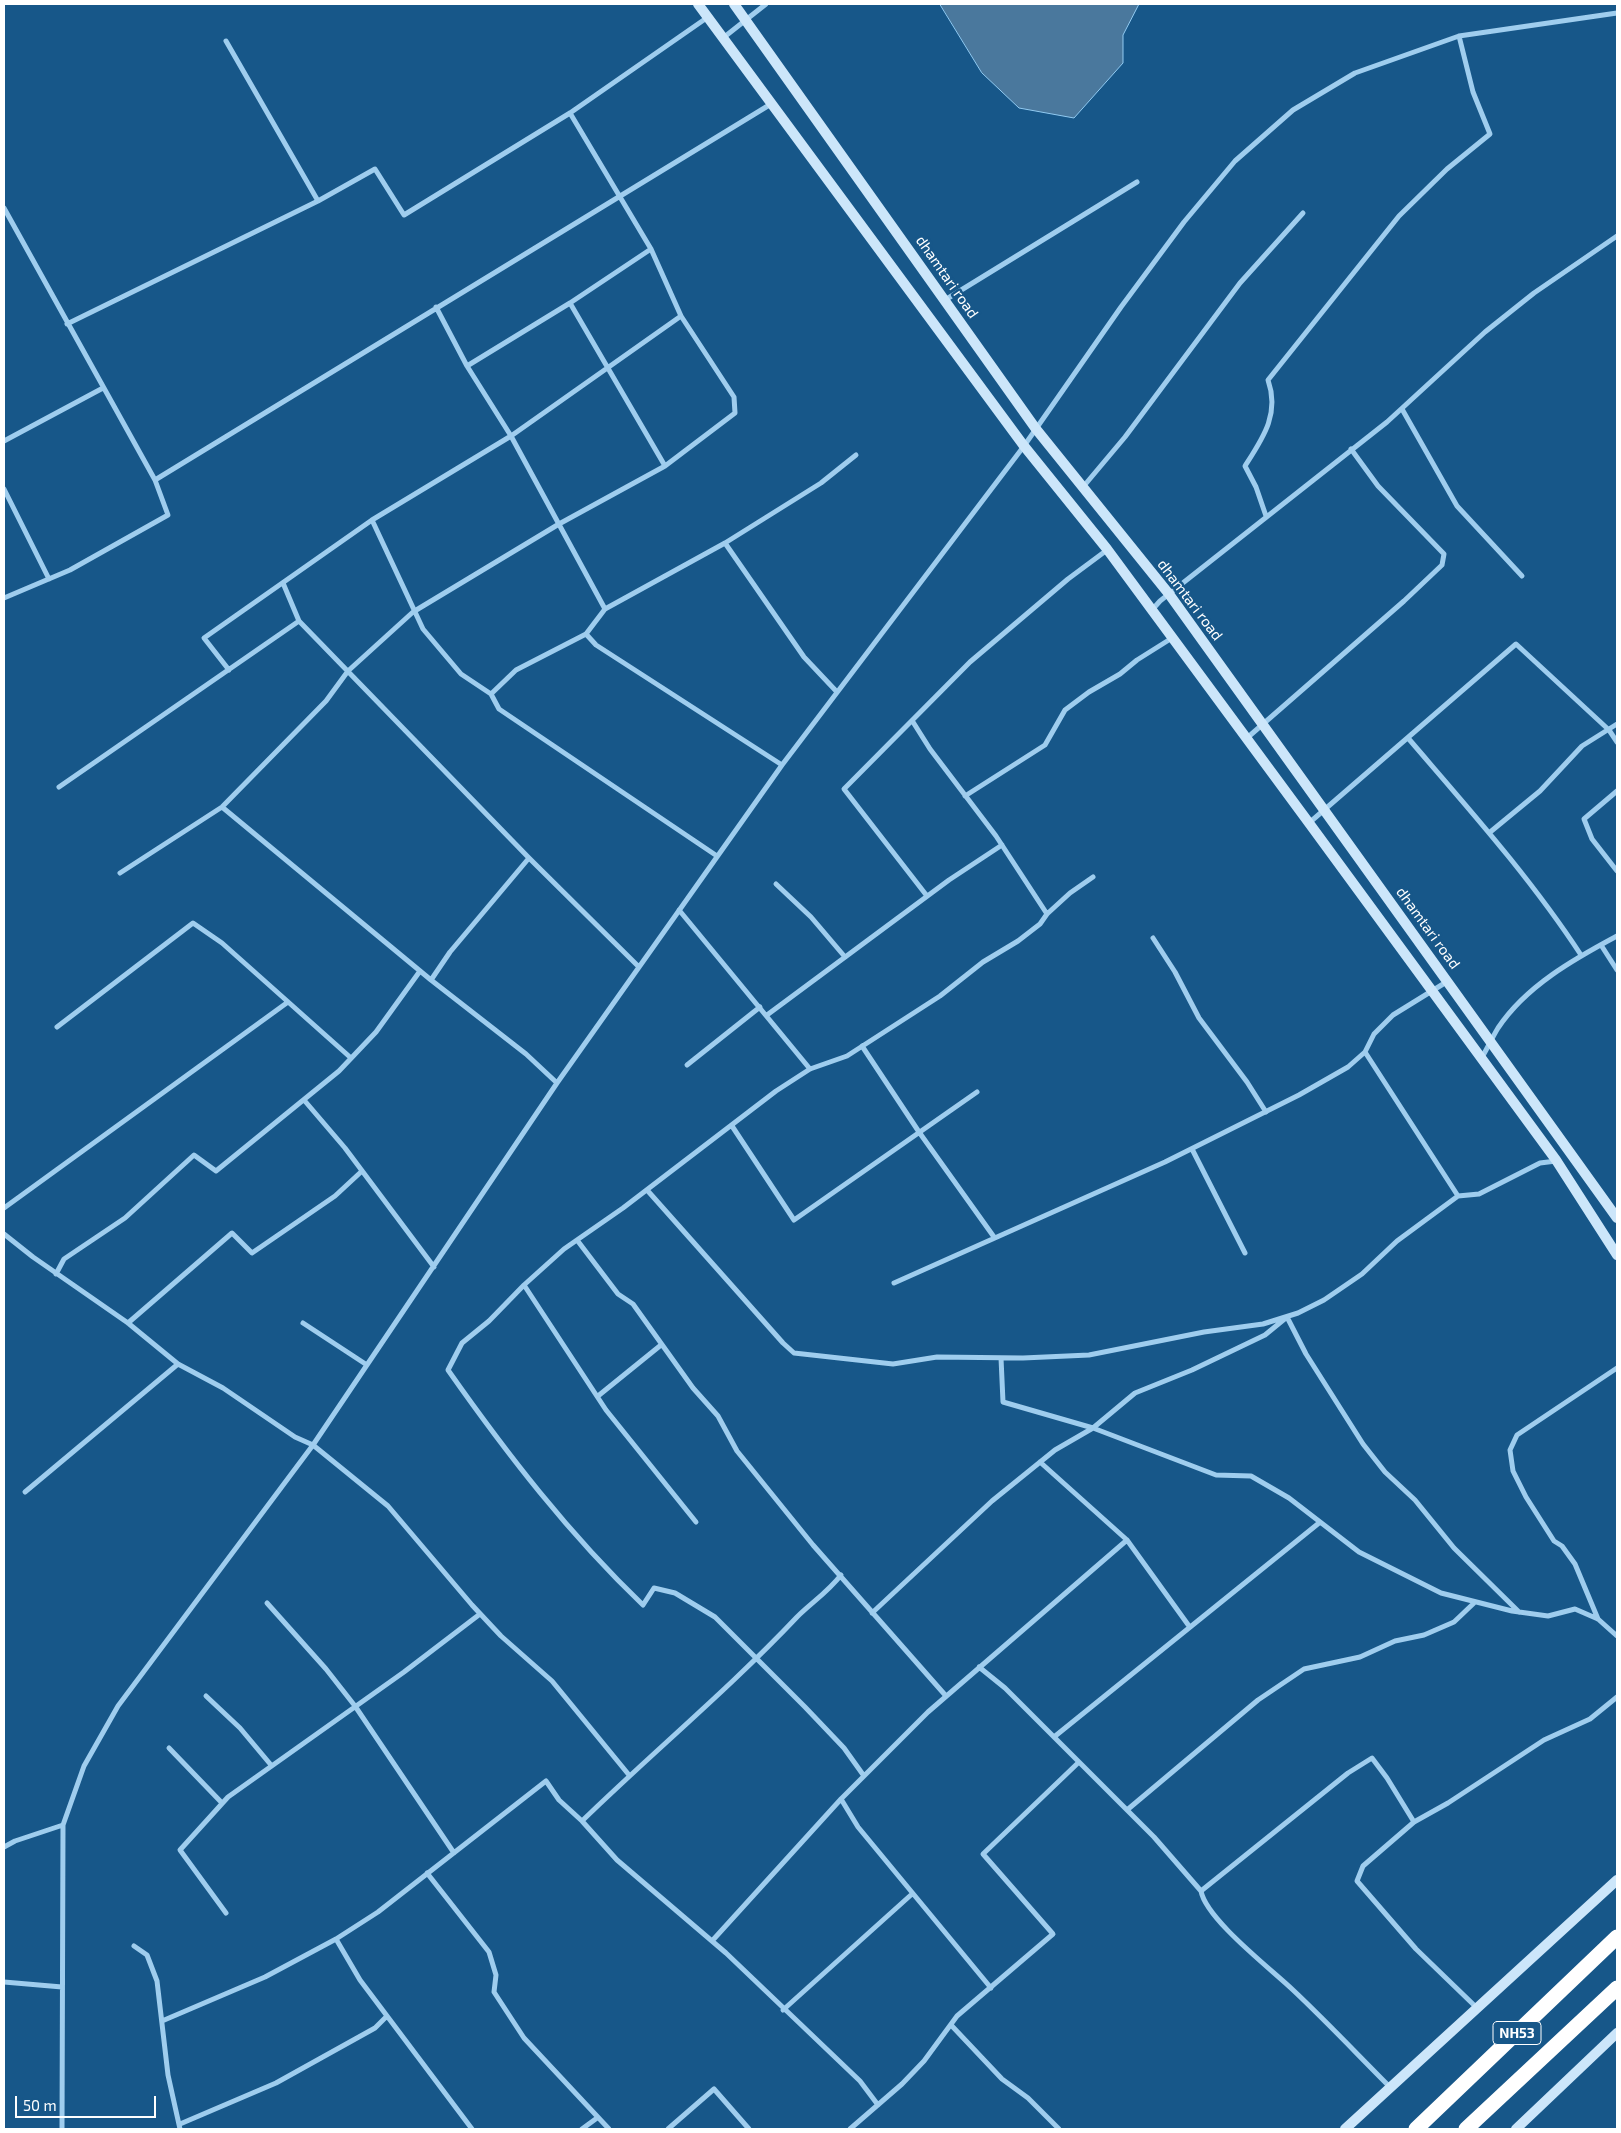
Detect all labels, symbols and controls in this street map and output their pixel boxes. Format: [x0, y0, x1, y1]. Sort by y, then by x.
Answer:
street label: dhamtari road [912, 232, 982, 322]
street label: dhamtari road [1154, 556, 1226, 644]
street label: dhamtari road [1392, 884, 1464, 972]
road number: NH53 [1493, 2022, 1541, 2045]
scale bar [18, 2086, 159, 2118]
text: 50 m [23, 2096, 57, 2114]

